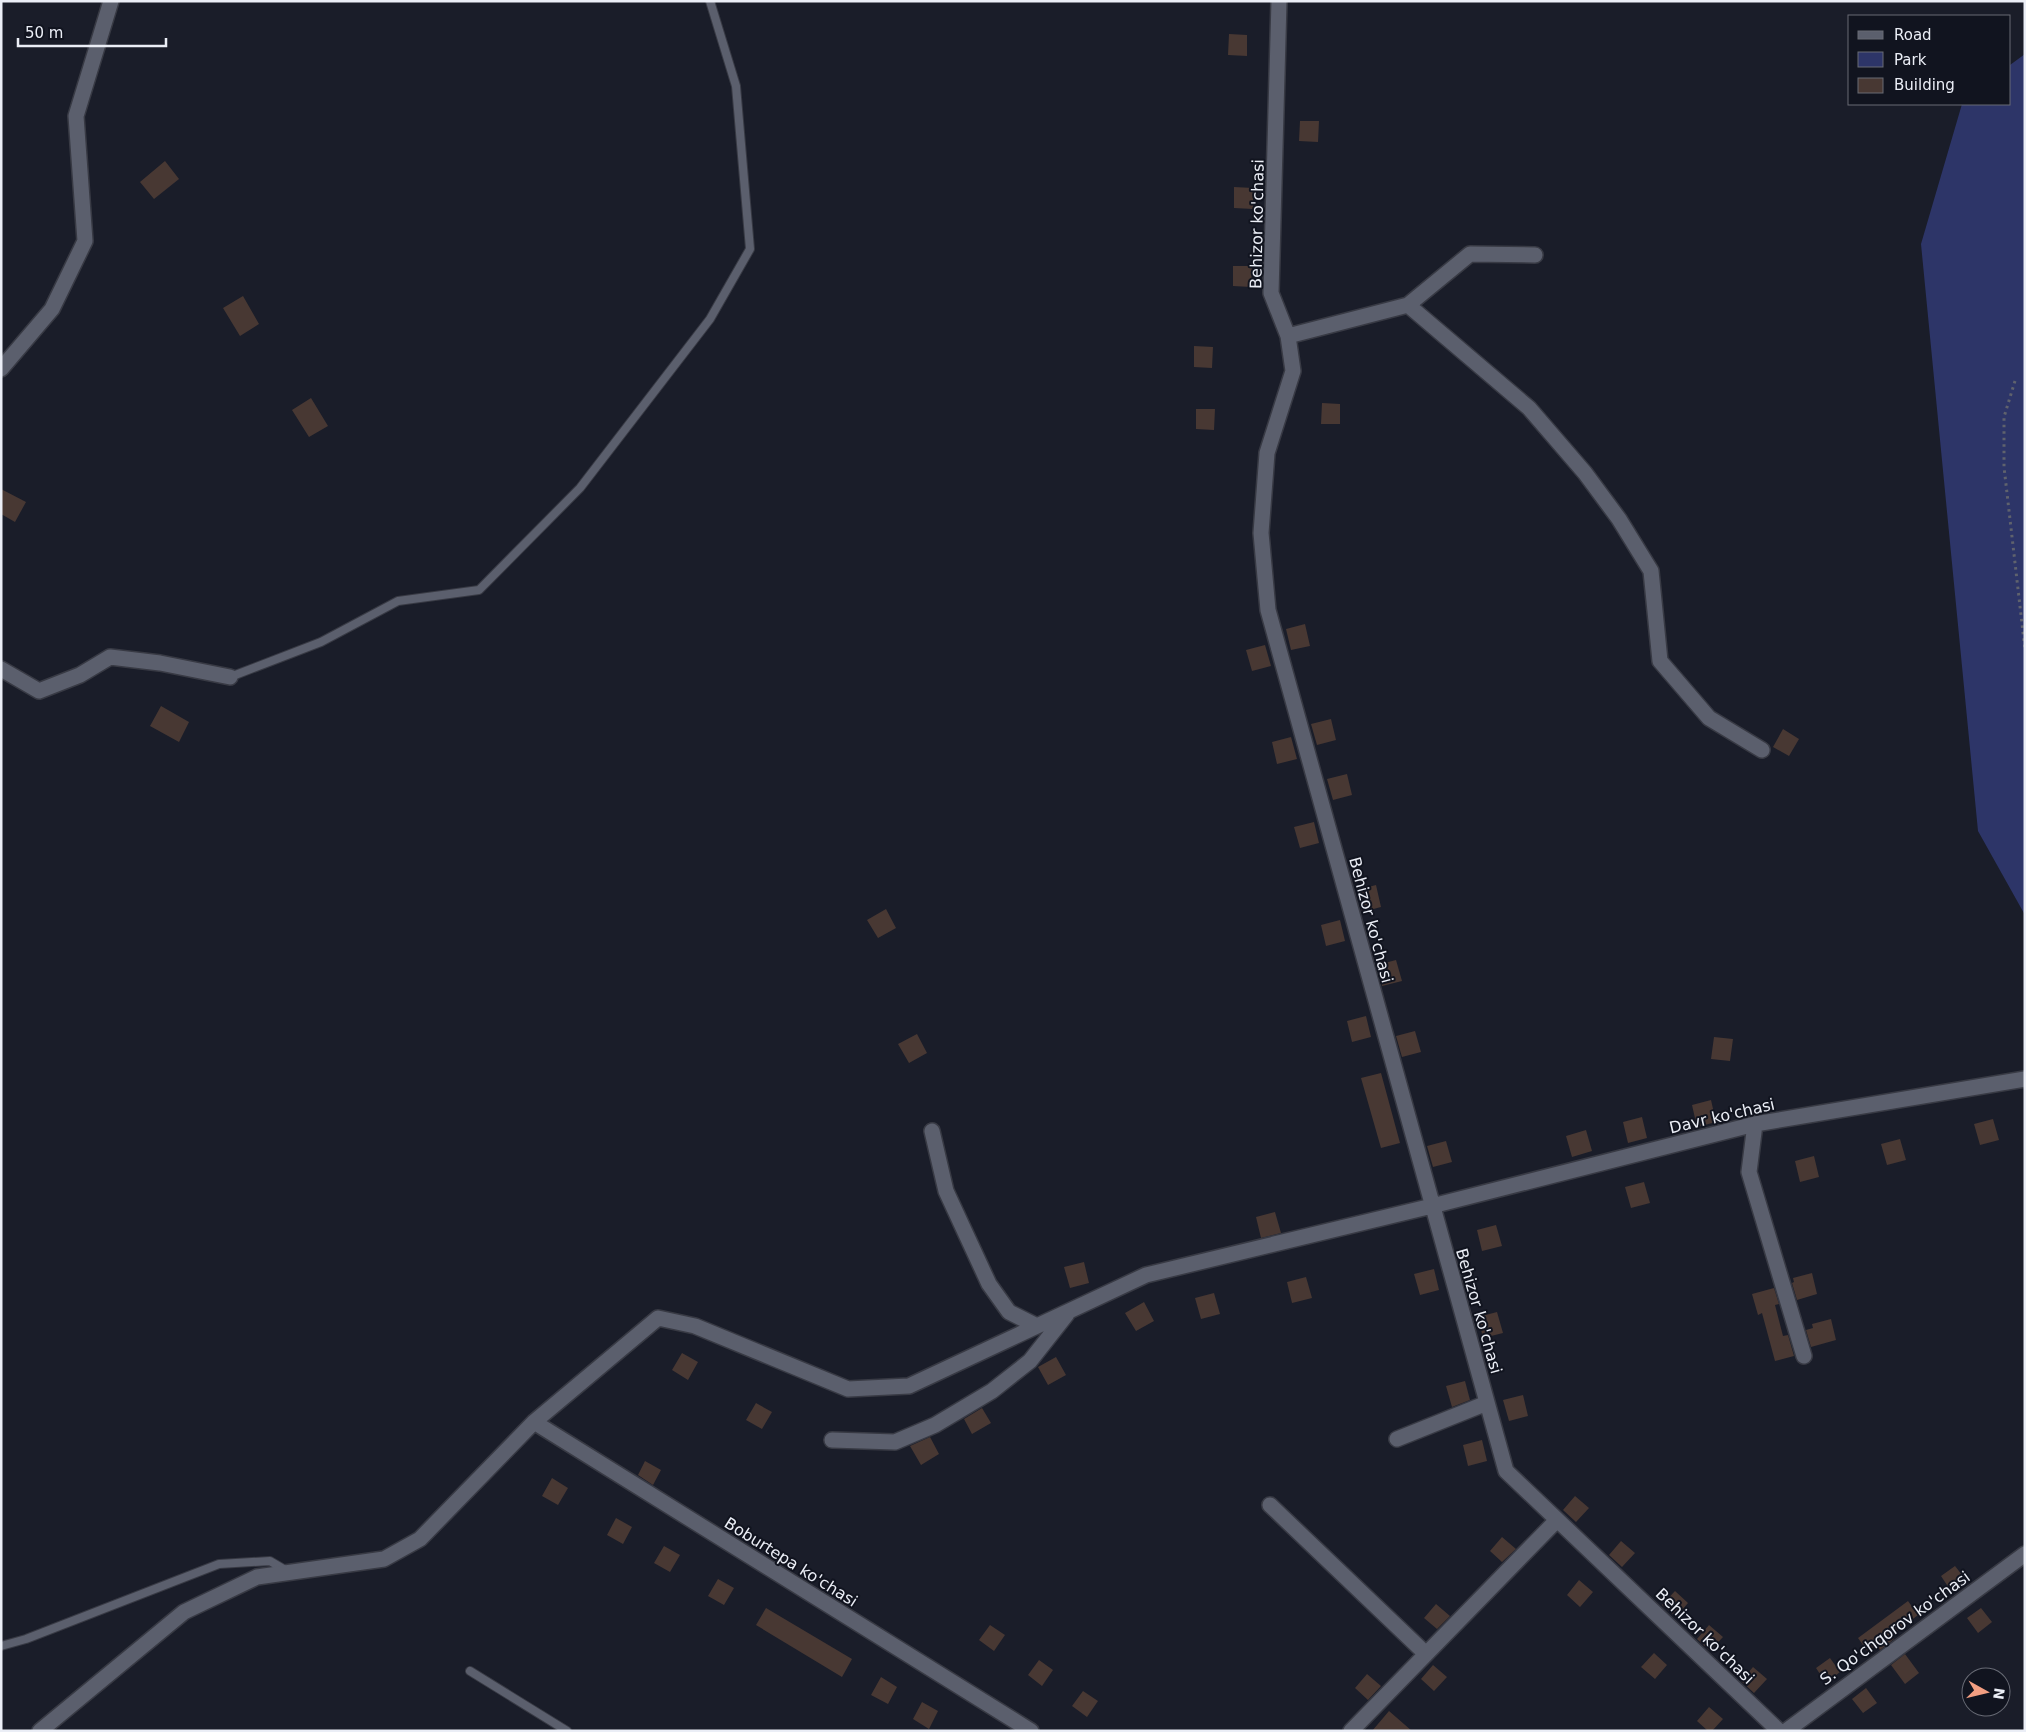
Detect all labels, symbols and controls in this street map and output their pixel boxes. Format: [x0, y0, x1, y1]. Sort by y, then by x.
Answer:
scale bar [18, 15, 165, 47]
legend [1848, 15, 2011, 105]
text: 50 m [25, 24, 63, 42]
text: Road [1894, 26, 1932, 44]
text: Park [1894, 51, 1927, 69]
text: Building [1894, 76, 1955, 94]
street label: Behizor ko'chasi [1246, 159, 1268, 289]
street label: Behizor ko'chasi [1345, 855, 1397, 985]
street label: Davr ko'chasi [1667, 1095, 1777, 1137]
street label: Behizor ko'chasi [1452, 1246, 1506, 1376]
street label: Boburtepa ko'chasi [721, 1513, 861, 1611]
street label: S. Qo'chqorov ko'chasi [1816, 1567, 1974, 1689]
street label: Behizor ko'chasi [1652, 1584, 1758, 1688]
north arrow [1961, 1667, 2011, 1717]
text: N [1990, 1687, 2008, 1701]

